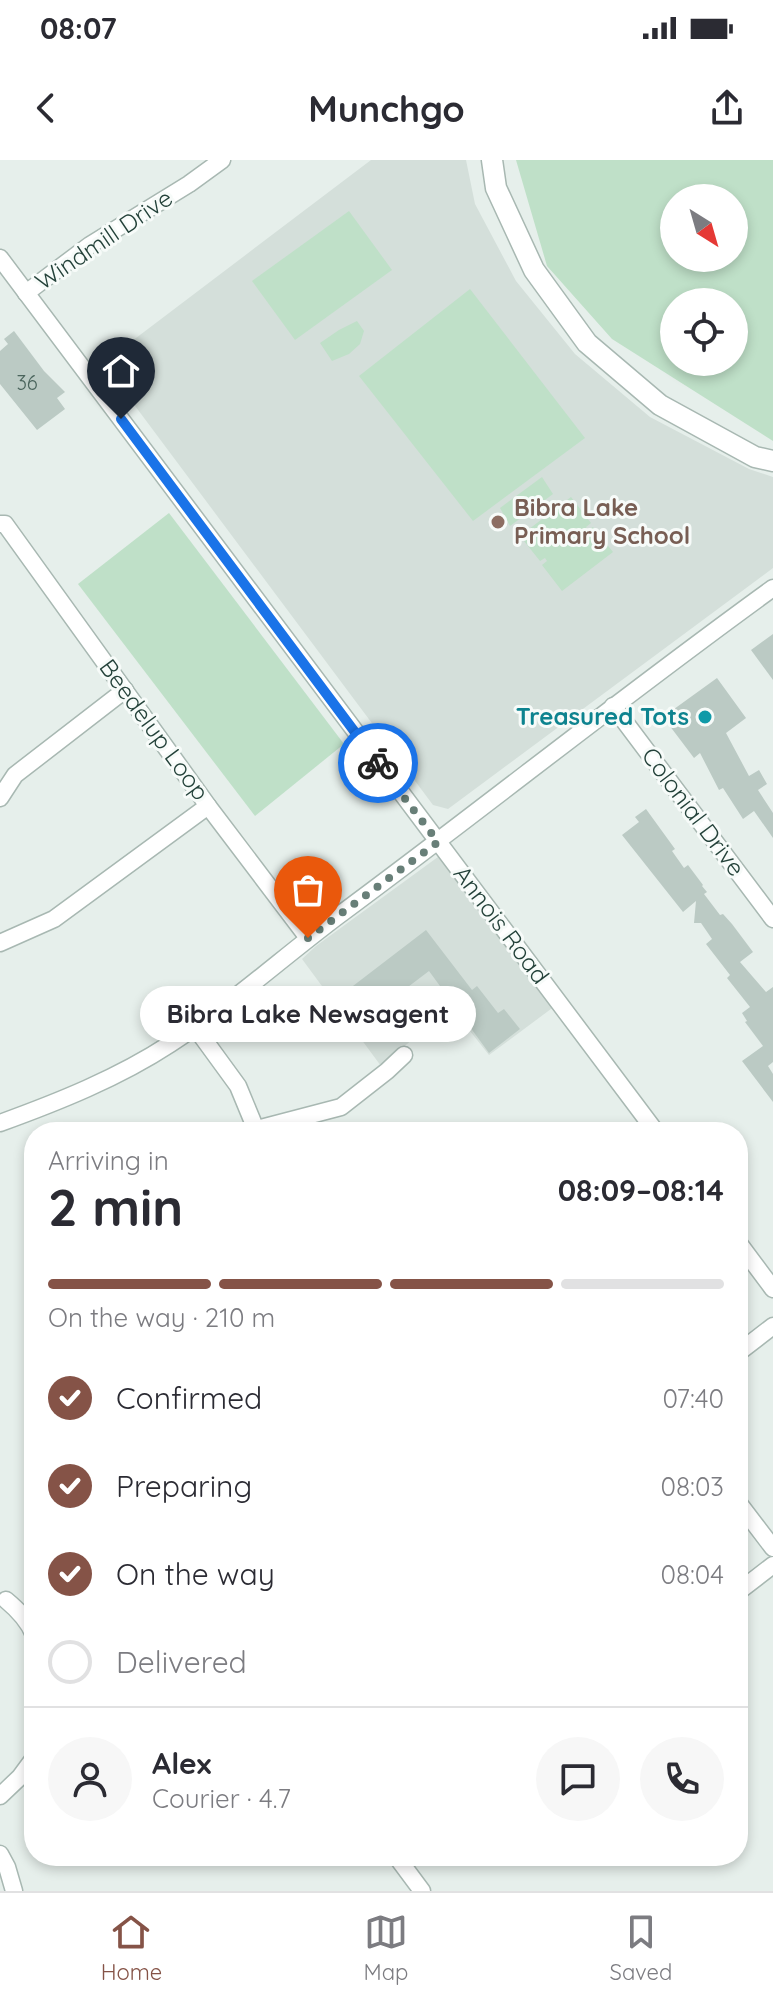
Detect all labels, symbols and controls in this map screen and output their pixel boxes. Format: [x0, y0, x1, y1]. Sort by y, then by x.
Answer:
text: 08:07 [40, 9, 117, 47]
icon: back [24, 86, 68, 130]
text: Munchgo [308, 86, 465, 131]
icon: share [705, 86, 749, 130]
street label: Windmill Drive [29, 182, 178, 296]
north arrow [660, 184, 748, 272]
map controls [660, 184, 748, 376]
button: locate [660, 288, 748, 376]
pin [87, 337, 155, 419]
icon: home [99, 349, 143, 393]
house number: 36 [16, 370, 38, 395]
place label: Bibra Lake Primary School [514, 492, 690, 550]
marker: Bibra Lake Primary School [489, 513, 507, 531]
street label: Beedelup Loop [94, 653, 216, 806]
place label: Treasured Tots [516, 701, 689, 731]
marker: Treasured Tots [696, 708, 714, 726]
courier [338, 723, 418, 803]
icon: bike [356, 741, 400, 785]
street label: Colonial Drive [636, 741, 752, 882]
pin [274, 856, 342, 938]
street label: Annois Road [448, 859, 556, 989]
icon: bag [286, 868, 330, 912]
callout: Bibra Lake Newsagent [140, 986, 476, 1042]
text: Bibra Lake Newsagent [167, 997, 449, 1030]
text: Arriving in [48, 1144, 169, 1177]
text: 08:09–08:14 [558, 1171, 724, 1209]
text: 2 min [48, 1174, 183, 1239]
text: On the way · 210 m [48, 1301, 275, 1334]
icon: check [48, 1376, 92, 1420]
text: Confirmed [116, 1379, 262, 1417]
text: 07:40 [663, 1382, 724, 1415]
icon: check [48, 1464, 92, 1508]
text: Preparing [116, 1467, 252, 1505]
text: 08:03 [661, 1470, 724, 1503]
icon: check [48, 1552, 92, 1596]
text: On the way [116, 1555, 275, 1593]
text: 08:04 [660, 1558, 724, 1591]
text: Delivered [116, 1643, 247, 1681]
button: person [48, 1737, 132, 1821]
button: chat [536, 1737, 620, 1821]
button: phone [640, 1737, 724, 1821]
text: Alex [152, 1744, 211, 1782]
text: Courier · 4.7 [152, 1782, 291, 1815]
tab: Home [101, 1910, 162, 1986]
tab: Map [364, 1910, 408, 1986]
tab: Saved [610, 1910, 672, 1986]

